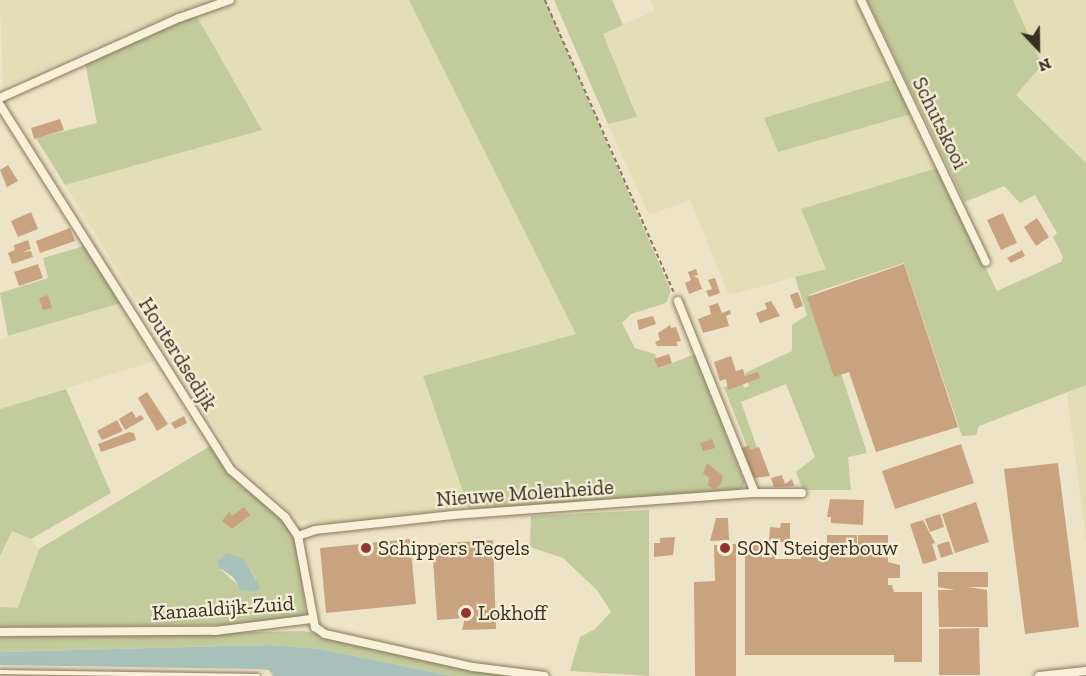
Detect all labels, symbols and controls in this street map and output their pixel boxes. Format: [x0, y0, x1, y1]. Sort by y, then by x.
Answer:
north arrow [1008, 18, 1068, 78]
text: N [1036, 54, 1054, 76]
street label: Schutskooi [907, 73, 973, 173]
street label: Houterdsedijk [133, 293, 223, 415]
street label: Nieuwe Molenheide [435, 474, 615, 512]
place label: Schippers Tegels [378, 535, 530, 561]
place label: SON Steigerbouw [737, 535, 898, 561]
marker: Schippers Tegels [359, 541, 373, 555]
marker: SON Steigerbouw [718, 541, 732, 555]
street label: Kanaaldijk-Zuid [151, 590, 295, 626]
place label: Lokhoff [478, 600, 547, 626]
marker: Lokhoff [459, 606, 473, 620]

